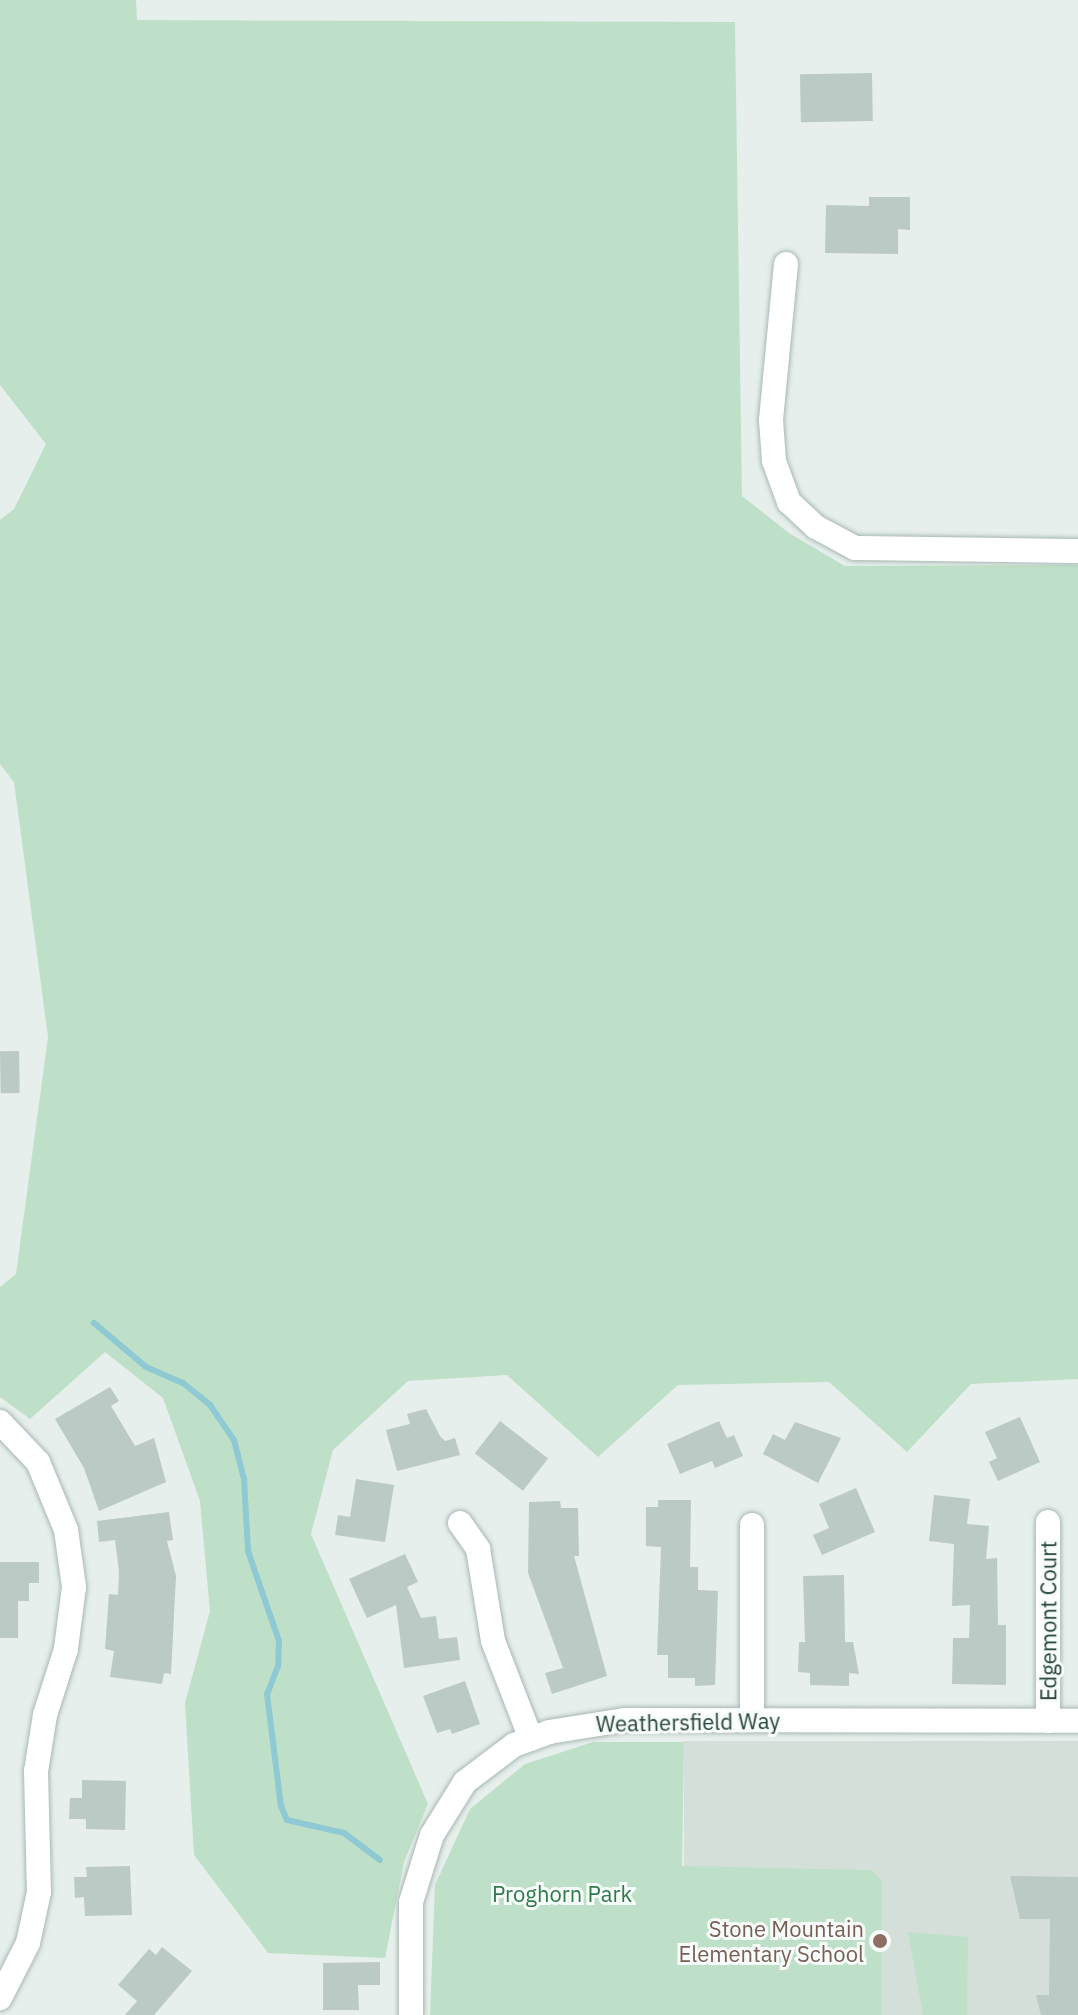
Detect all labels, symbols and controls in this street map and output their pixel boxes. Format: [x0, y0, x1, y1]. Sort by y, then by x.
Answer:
street label: Edgemont Court [1035, 1541, 1061, 1701]
street label: Weathersfield Way [596, 1707, 780, 1737]
park label: Proghorn Park [492, 1881, 632, 1907]
place label: Stone Mountain Elementary School [678, 1915, 864, 1966]
marker: Stone Mountain Elementary School [871, 1932, 889, 1950]

